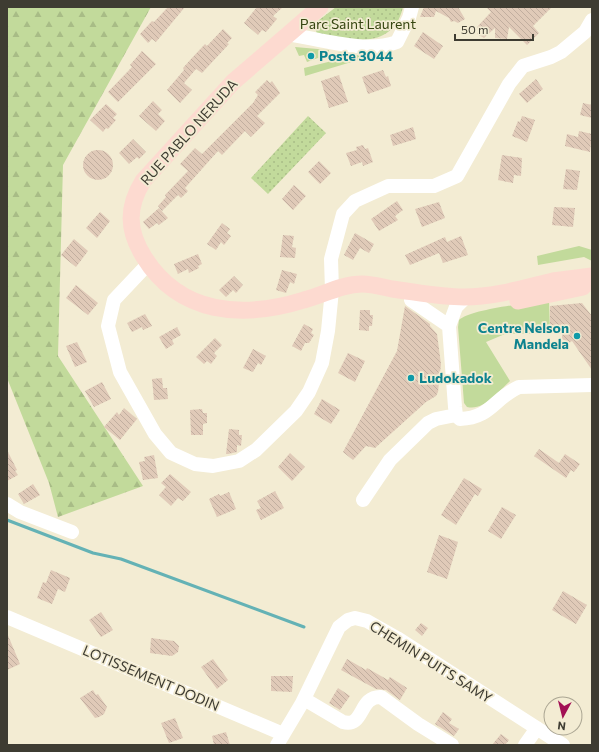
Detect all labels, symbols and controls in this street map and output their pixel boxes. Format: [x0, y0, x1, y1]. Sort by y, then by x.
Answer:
park label: Parc Saint Laurent [300, 15, 416, 32]
scale bar [455, 16, 533, 42]
text: 50 m [461, 22, 489, 36]
place label: Poste 3044 [319, 47, 394, 64]
marker: Poste 3044 [306, 51, 316, 61]
street label: RUE PABLO NERUDA [137, 75, 241, 188]
place label: Centre Nelson Mandela [478, 319, 569, 352]
marker: Centre Nelson Mandela [572, 331, 582, 341]
place label: Ludokadok [419, 369, 492, 386]
marker: Ludokadok [406, 373, 416, 383]
street label: CHEMIN PUITS SAMY [367, 617, 496, 706]
street label: LOTISSEMENT DODIN [80, 641, 222, 714]
north arrow [543, 696, 583, 736]
text: N [557, 719, 567, 733]

